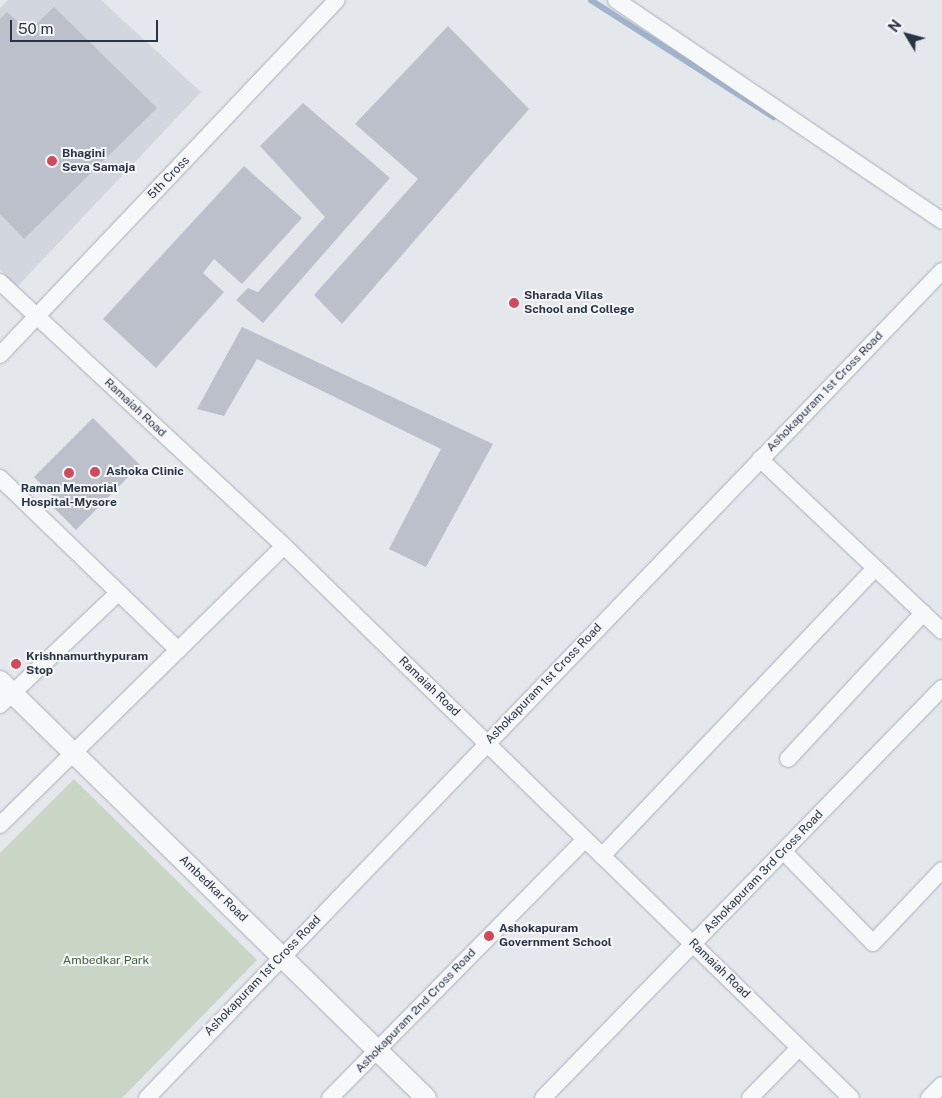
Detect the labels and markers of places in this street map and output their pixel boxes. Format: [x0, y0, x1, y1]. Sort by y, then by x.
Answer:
place label: Bhagini Seva Samaja [62, 147, 135, 175]
marker: Bhagini Seva Samaja [46, 155, 58, 167]
place label: Sharada Vilas School and College [524, 289, 634, 317]
marker: Sharada Vilas School and College [508, 297, 520, 309]
marker: Ashoka Clinic [88, 465, 102, 479]
place label: Ashoka Clinic [106, 465, 184, 479]
marker: Raman Memorial Hospital-Mysore [62, 466, 76, 480]
place label: Raman Memorial Hospital-Mysore [21, 482, 117, 510]
place label: Krishnamurthypuram Stop [26, 650, 148, 678]
marker: Krishnamurthypuram Stop [10, 658, 22, 670]
place label: Ashokapuram Government School [499, 922, 612, 950]
marker: Ashokapuram Government School [483, 930, 495, 942]

